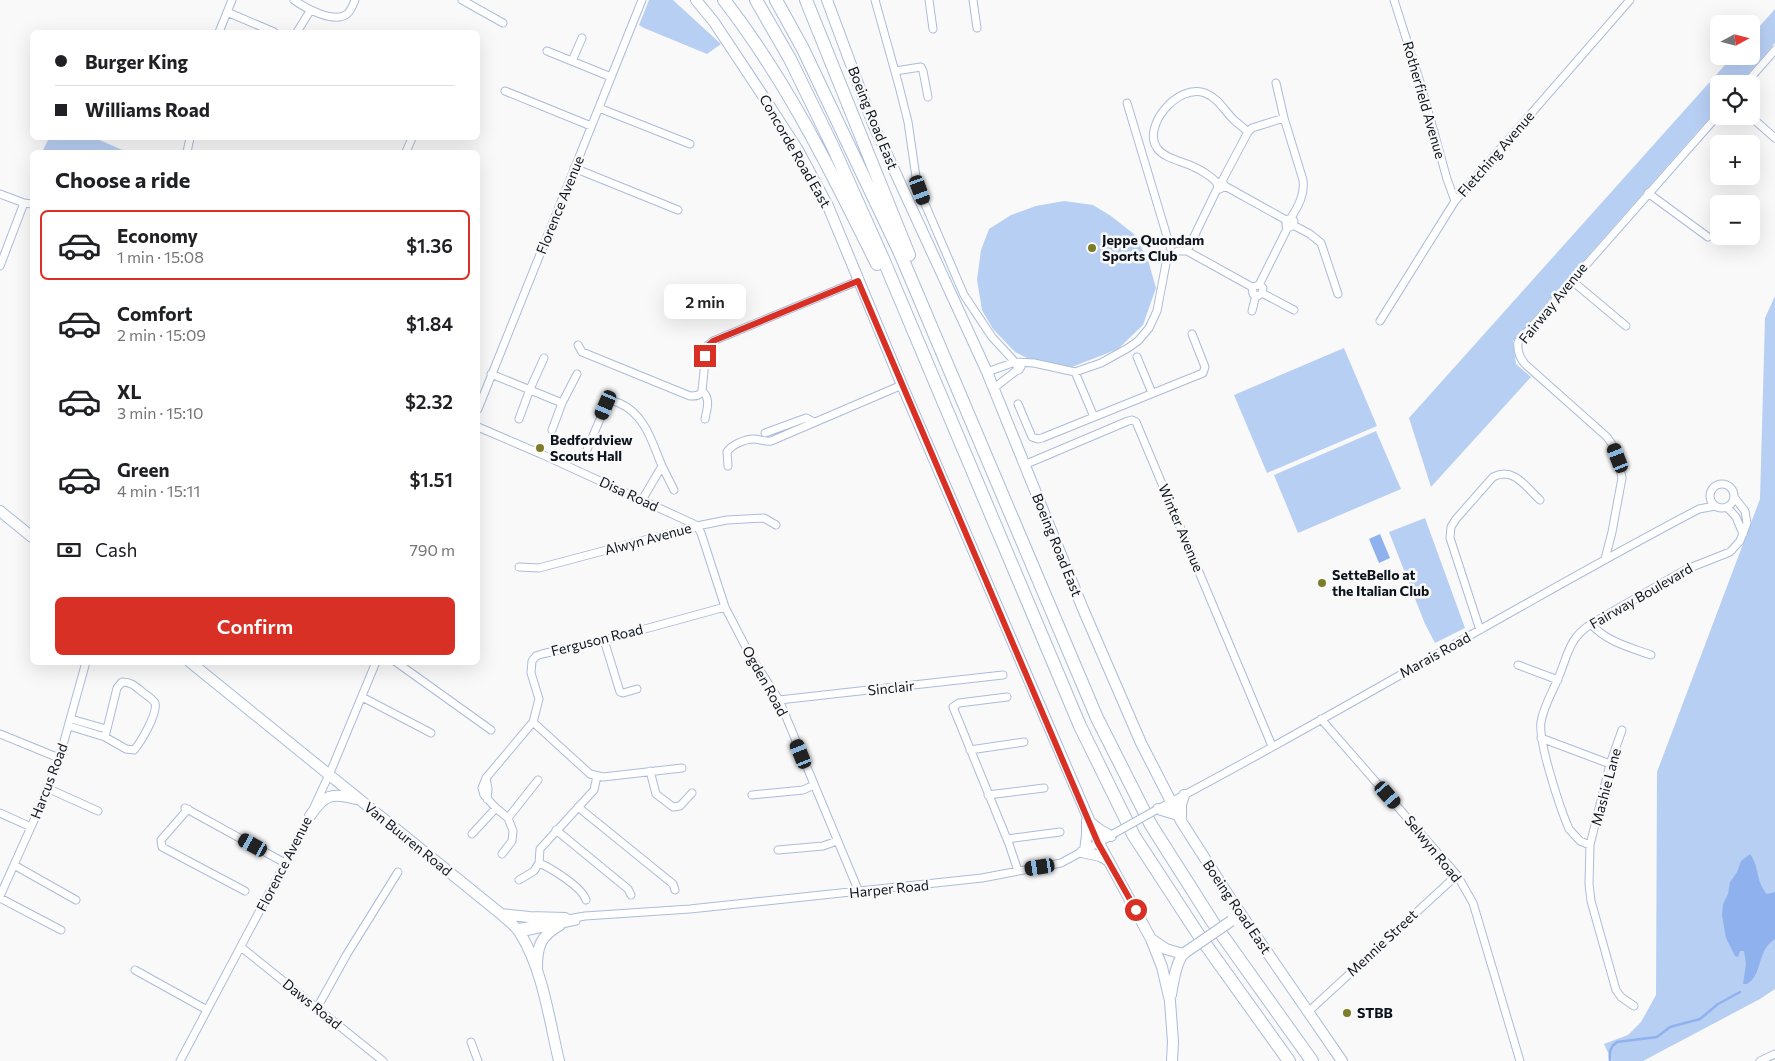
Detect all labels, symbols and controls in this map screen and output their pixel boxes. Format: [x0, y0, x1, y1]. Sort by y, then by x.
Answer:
north arrow [1710, 15, 1760, 65]
map controls [1710, 15, 1760, 245]
street label: Rotherfield Avenue [1400, 39, 1449, 161]
text: Burger King [85, 50, 188, 73]
street label: Boeing Road East [845, 64, 902, 172]
button: locate [1710, 75, 1760, 125]
street label: Concorde Road East [756, 91, 835, 211]
text: Williams Road [85, 98, 210, 121]
street label: Fletching Avenue [1454, 107, 1537, 200]
button: + [1710, 135, 1760, 185]
street label: Florence Avenue [532, 153, 587, 256]
text: Choose a ride [55, 166, 190, 193]
car [907, 173, 932, 207]
button: − [1710, 195, 1760, 245]
icon: car [57, 223, 102, 268]
text: Economy [117, 224, 198, 247]
place label: Jeppe Quondam Sports Club [1102, 231, 1204, 264]
text: $1.36 [406, 234, 453, 257]
marker: Jeppe Quondam Sports Club [1086, 242, 1098, 254]
text: 1 min · 15:08 [117, 247, 204, 266]
street label: Fairway Avenue [1515, 259, 1590, 347]
callout: 2 min [664, 284, 746, 318]
text: 2 min [685, 292, 725, 311]
icon: car [57, 301, 102, 346]
text: Comfort [117, 302, 193, 325]
text: $1.84 [406, 312, 453, 335]
text: 2 min · 15:09 [117, 325, 206, 344]
route end [694, 345, 716, 367]
icon: car [57, 379, 102, 424]
text: XL [117, 380, 142, 403]
car [593, 388, 618, 422]
text: $2.32 [405, 390, 453, 413]
text: 3 min · 15:10 [117, 403, 203, 422]
place label: Bedfordview Scouts Hall [550, 431, 633, 464]
car [1605, 441, 1630, 475]
marker: Bedfordview Scouts Hall [534, 442, 546, 454]
icon: car [57, 457, 102, 502]
text: Green [117, 458, 169, 481]
text: $1.51 [409, 468, 453, 491]
street label: Disa Road [597, 473, 661, 515]
text: 4 min · 15:11 [117, 481, 200, 500]
street label: Winter Avenue [1155, 481, 1208, 574]
street label: Boeing Road East [1029, 491, 1086, 599]
street label: Alwyn Avenue [603, 519, 693, 558]
icon: cash [55, 536, 83, 564]
text: Cash [95, 538, 137, 561]
text: 790 m [409, 540, 455, 559]
street label: Fairway Boulevard [1586, 559, 1695, 632]
place label: SetteBello at the Italian Club [1332, 566, 1429, 599]
marker: SetteBello at the Italian Club [1316, 577, 1328, 589]
button: Confirm [55, 597, 455, 655]
street label: Ferguson Road [549, 620, 645, 659]
street label: Marais Road [1396, 628, 1473, 681]
street label: Ogden Road [739, 643, 792, 719]
street label: Sinclair [867, 677, 916, 698]
car [788, 737, 813, 771]
street label: Harcus Road [26, 741, 71, 821]
street label: Mashie Lane [1587, 746, 1624, 827]
car [1372, 779, 1403, 811]
street label: Van Buuren Road [361, 798, 456, 879]
street label: Selwyn Road [1401, 812, 1465, 886]
street label: Florence Avenue [252, 813, 315, 914]
car [236, 831, 269, 859]
street label: Boeing Road East [1200, 856, 1275, 957]
car [1024, 857, 1055, 877]
street label: Harper Road [848, 876, 930, 901]
route start [1125, 899, 1147, 921]
street label: Mennie Street [1343, 906, 1421, 980]
street label: Daws Road [280, 975, 345, 1032]
place label: STBB [1357, 1004, 1393, 1021]
marker: STBB [1341, 1007, 1353, 1019]

